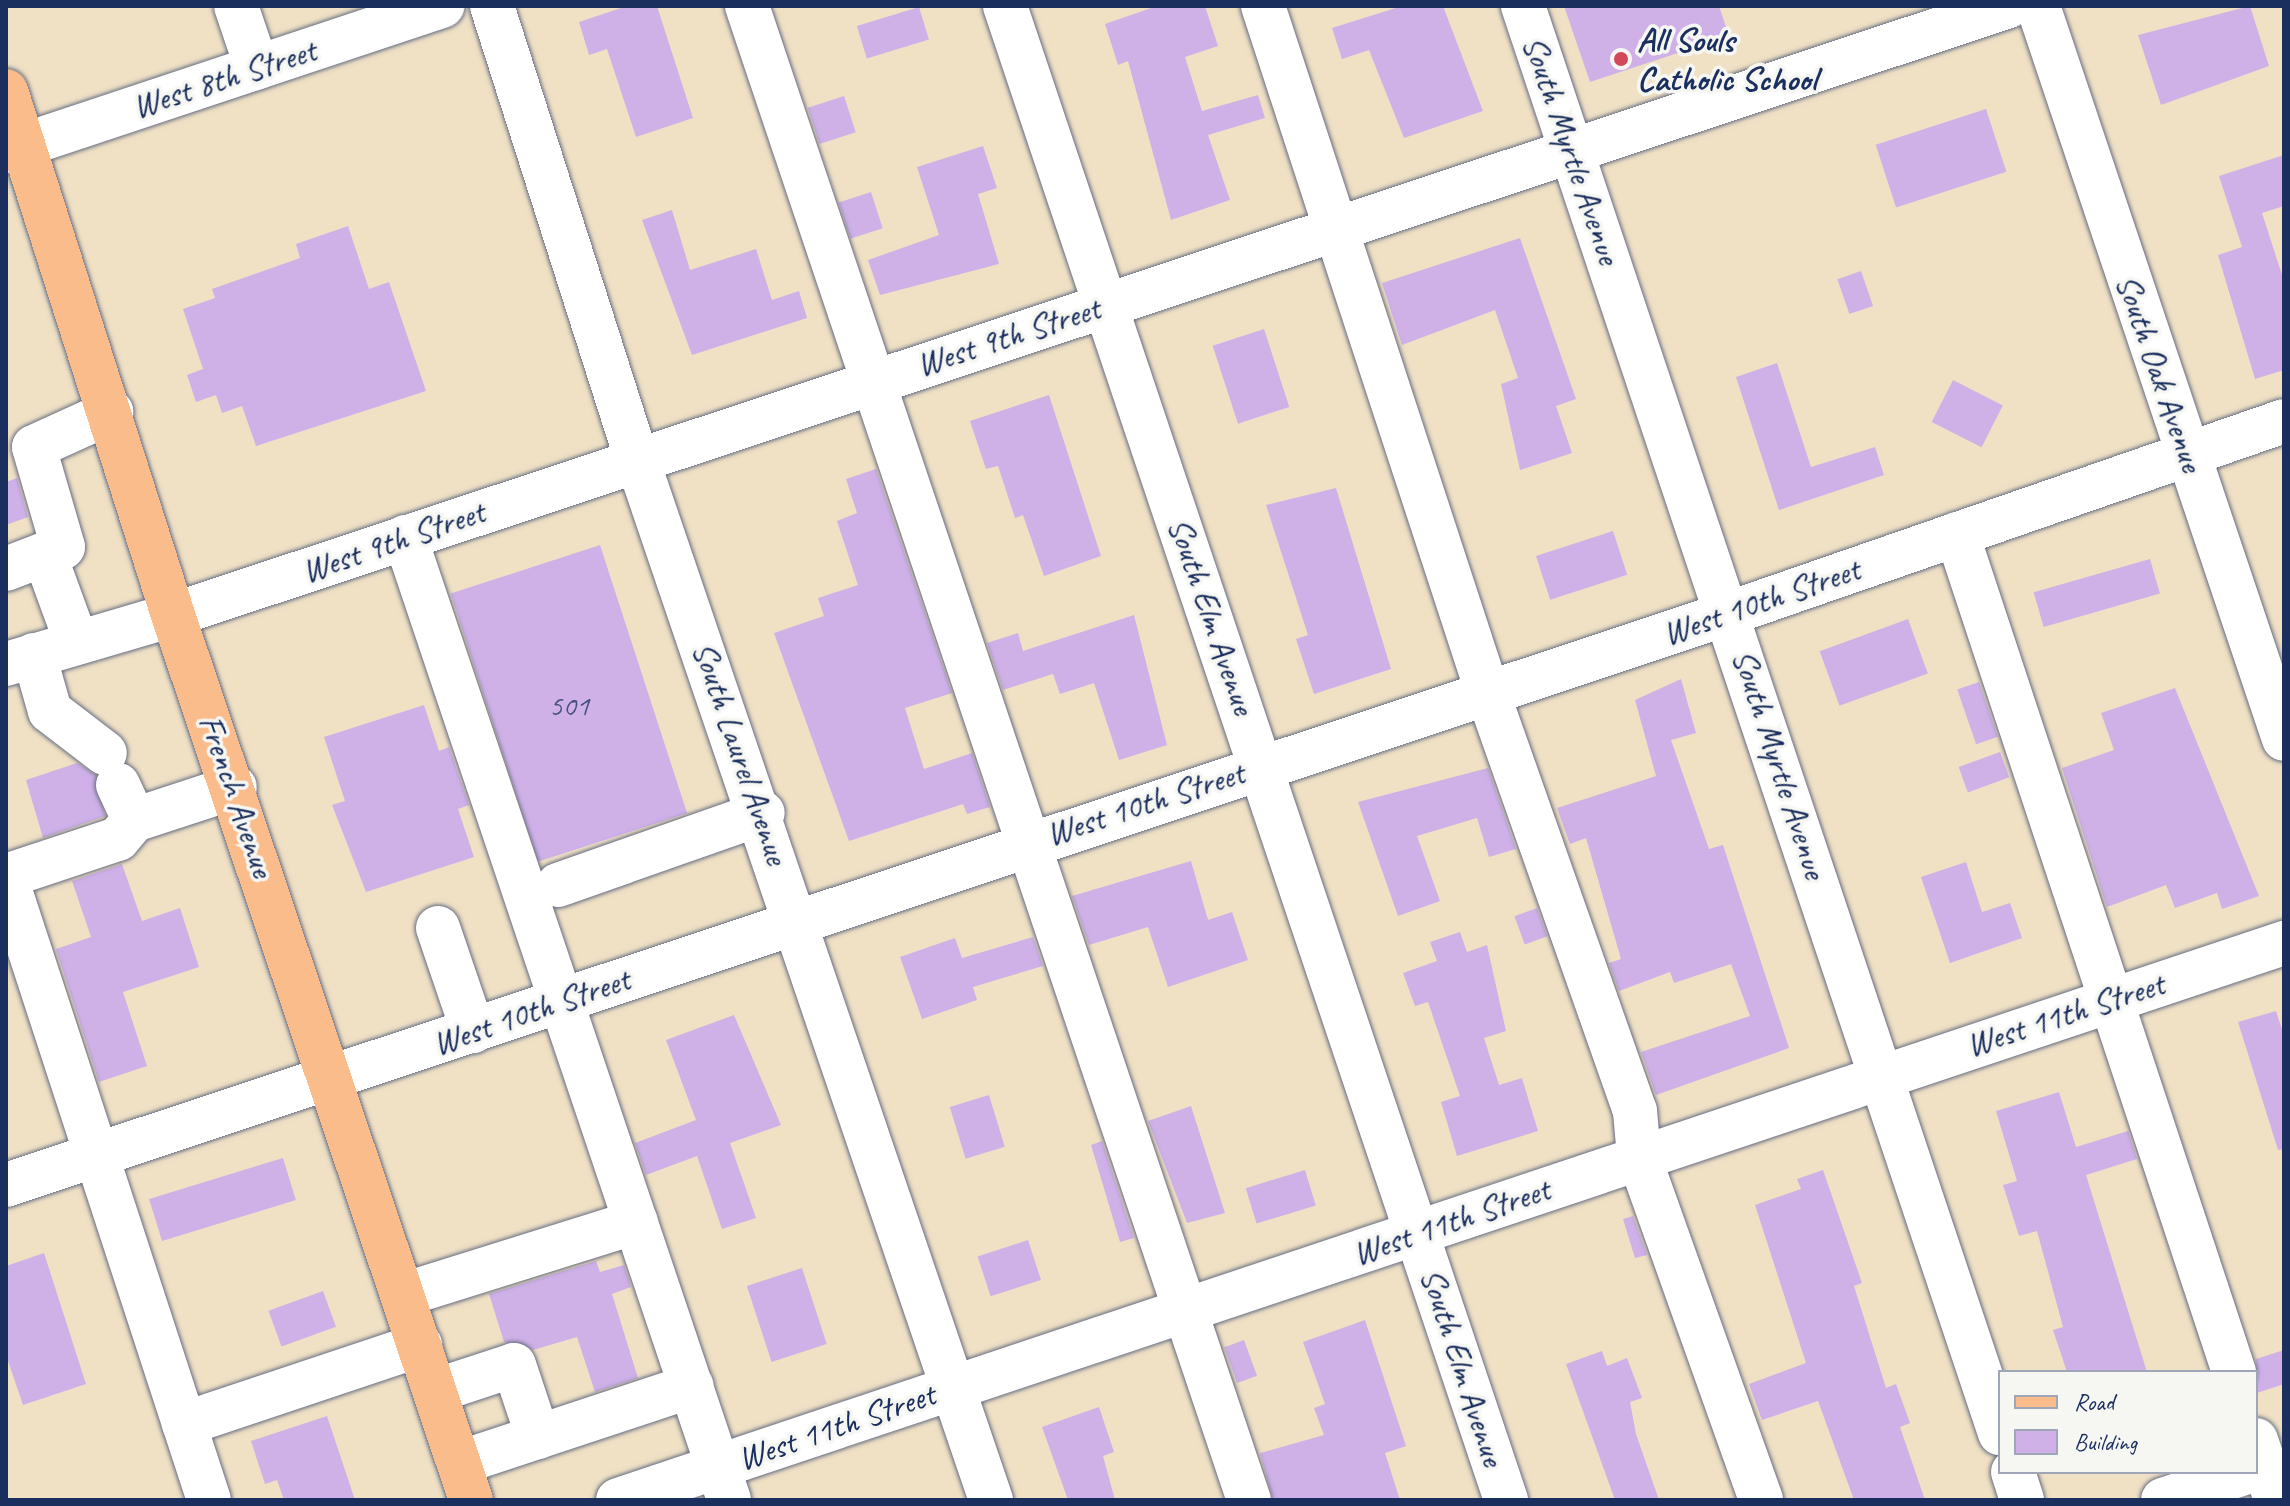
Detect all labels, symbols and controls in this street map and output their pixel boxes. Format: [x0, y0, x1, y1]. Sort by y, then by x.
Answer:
place label: All Souls Catholic School [1637, 19, 1816, 98]
street label: West 8th Street [127, 29, 321, 127]
street label: South Myrtle Avenue [1514, 31, 1630, 269]
marker: All Souls Catholic School [1612, 50, 1630, 68]
street label: South Oak Avenue [2107, 269, 2213, 477]
street label: West 9th Street [911, 287, 1105, 385]
street label: West 9th Street [296, 491, 490, 591]
street label: South Elm Avenue [1159, 512, 1265, 720]
street label: West 10th Street [1657, 548, 1865, 654]
street label: South Laurel Avenue [684, 636, 798, 870]
street label: South Myrtle Avenue [1724, 644, 1836, 884]
house number: 501 [549, 687, 589, 723]
street label: French Avenue [190, 710, 284, 882]
street label: West 10th Street [1040, 752, 1250, 854]
street label: West 10th Street [427, 958, 635, 1064]
street label: West 11th Street [1960, 963, 2170, 1065]
street label: West 11th Street [1347, 1168, 1555, 1274]
street label: South Elm Avenue [1412, 1262, 1514, 1472]
legend [1998, 1370, 2258, 1474]
street label: West 11th Street [732, 1373, 940, 1479]
text: Road [2074, 1387, 2114, 1417]
text: Building [2074, 1427, 2137, 1457]

